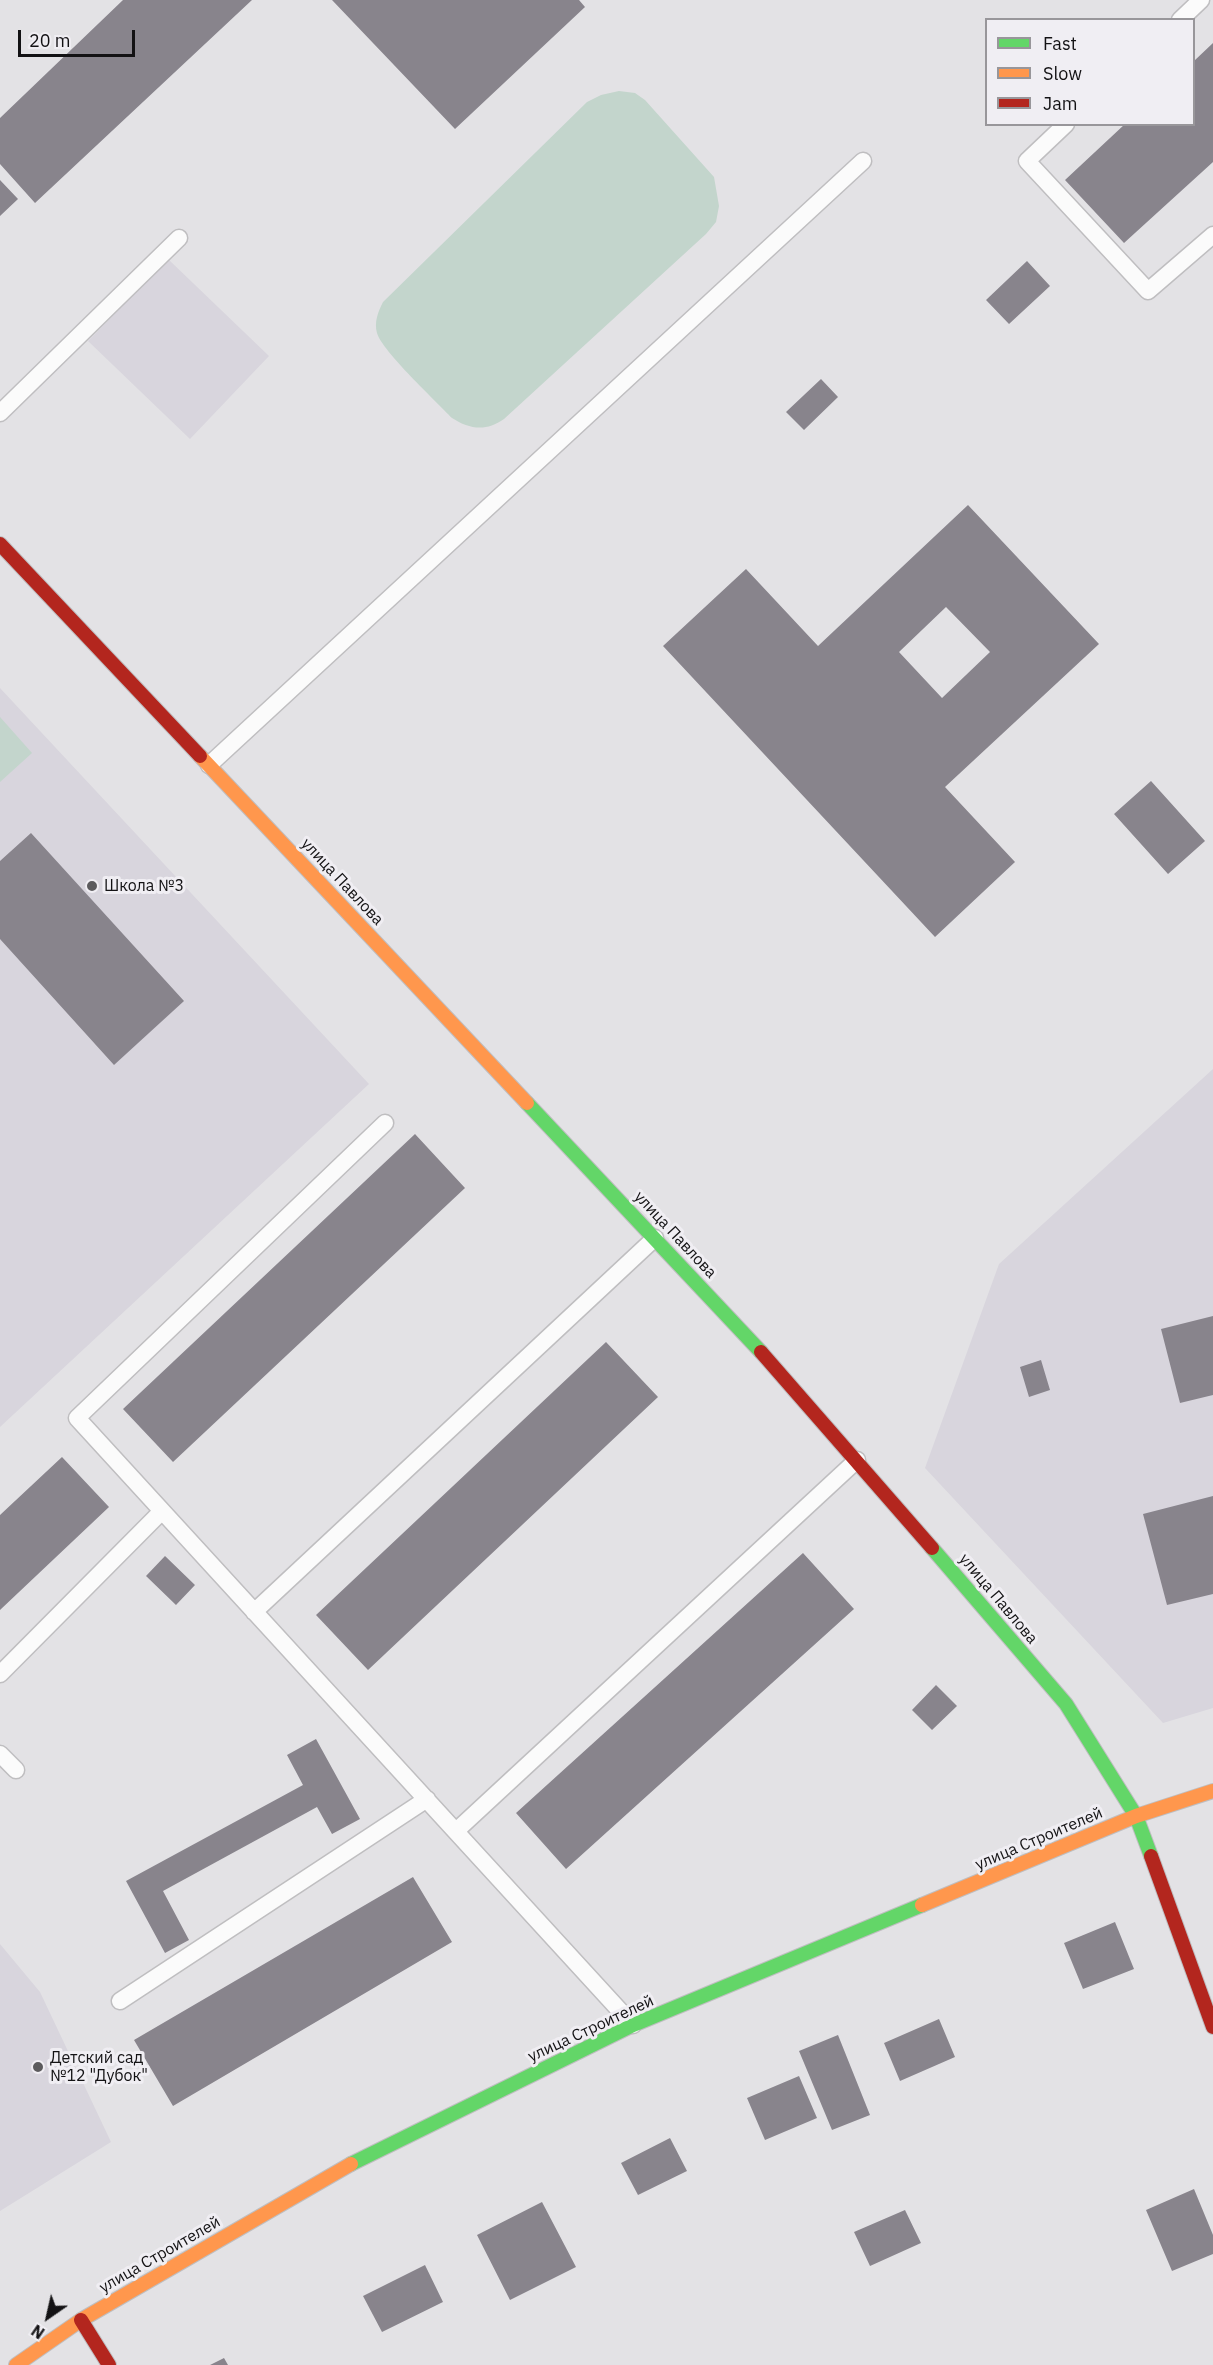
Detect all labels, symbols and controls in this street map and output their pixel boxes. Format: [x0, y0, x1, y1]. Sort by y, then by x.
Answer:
scale bar [21, 18, 138, 56]
legend [985, 18, 1195, 126]
text: 20 m [29, 29, 71, 52]
text: Fast [1043, 32, 1077, 55]
text: Slow [1043, 62, 1082, 85]
text: Jam [1043, 92, 1078, 115]
street label: улица Павлова [297, 835, 387, 929]
place label: Школа №3 [104, 876, 184, 896]
marker: Школа №3 [85, 879, 99, 893]
street label: улица Павлова [630, 1188, 720, 1282]
street label: улица Павлова [955, 1550, 1041, 1648]
street label: улица Строителей [972, 1803, 1106, 1875]
street label: улица Строителей [525, 1991, 657, 2067]
place label: Детский сад №12 "Дубок" [50, 2048, 148, 2086]
marker: Детский сад №12 "Дубок" [31, 2060, 45, 2074]
street label: улица Строителей [96, 2213, 224, 2297]
north arrow [18, 2287, 78, 2347]
text: N [28, 2320, 48, 2343]

